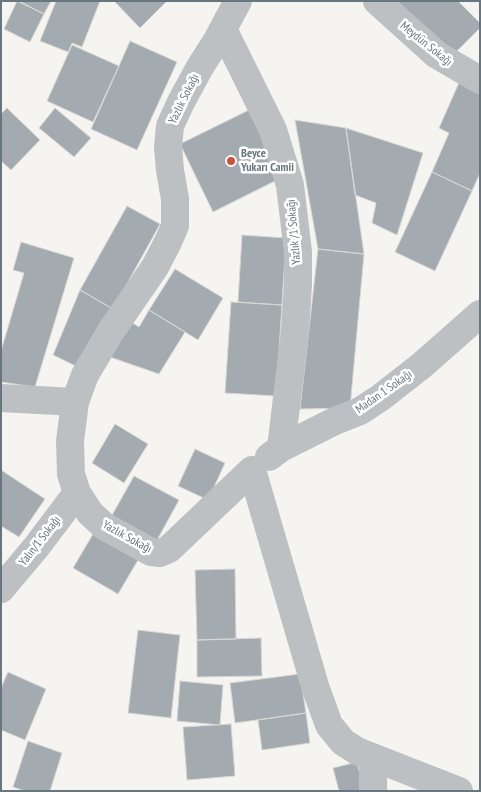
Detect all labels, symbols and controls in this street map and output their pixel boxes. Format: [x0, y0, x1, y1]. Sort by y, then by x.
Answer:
street label: Meydün Sokağı [397, 19, 455, 69]
street label: Yazlık Sokağı [166, 72, 202, 126]
place label: Beyce Yukarı Camii [241, 147, 294, 175]
marker: Beyce Yukarı Camii [225, 155, 237, 167]
street label: Yazlık /1 Sokağı [284, 199, 304, 265]
street label: Madan 1 Sokağı [353, 367, 415, 417]
street label: Yalın/1 Sokağı [16, 513, 64, 569]
street label: Yazlık Sokağı [100, 518, 154, 556]

